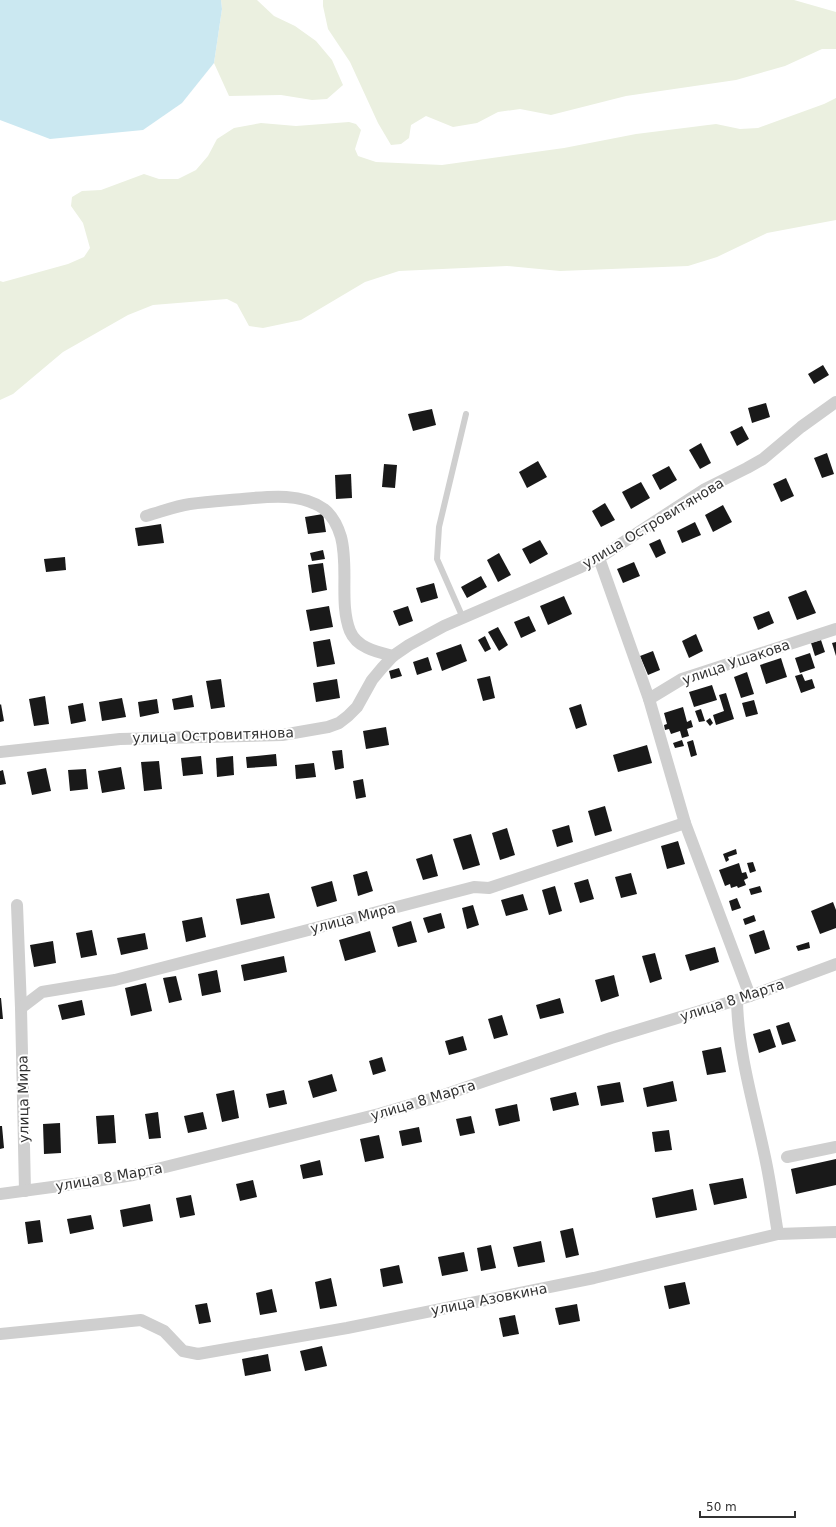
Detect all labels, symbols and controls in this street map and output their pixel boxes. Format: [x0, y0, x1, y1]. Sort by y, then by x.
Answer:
street label: улица Островитянова [580, 475, 726, 571]
street label: улица Ушакова [680, 636, 792, 688]
street label: улица Островитянова [132, 724, 294, 746]
street label: улица Мира [309, 900, 397, 936]
street label: улица 8 Марта [678, 976, 786, 1024]
street label: улица Мира [14, 1055, 32, 1143]
street label: улица 8 Марта [369, 1076, 477, 1124]
street label: улица 8 Марта [54, 1160, 164, 1194]
street label: улица Азовкина [430, 1280, 548, 1318]
scale bar [700, 1493, 795, 1519]
text: 50 m [706, 1500, 737, 1514]

